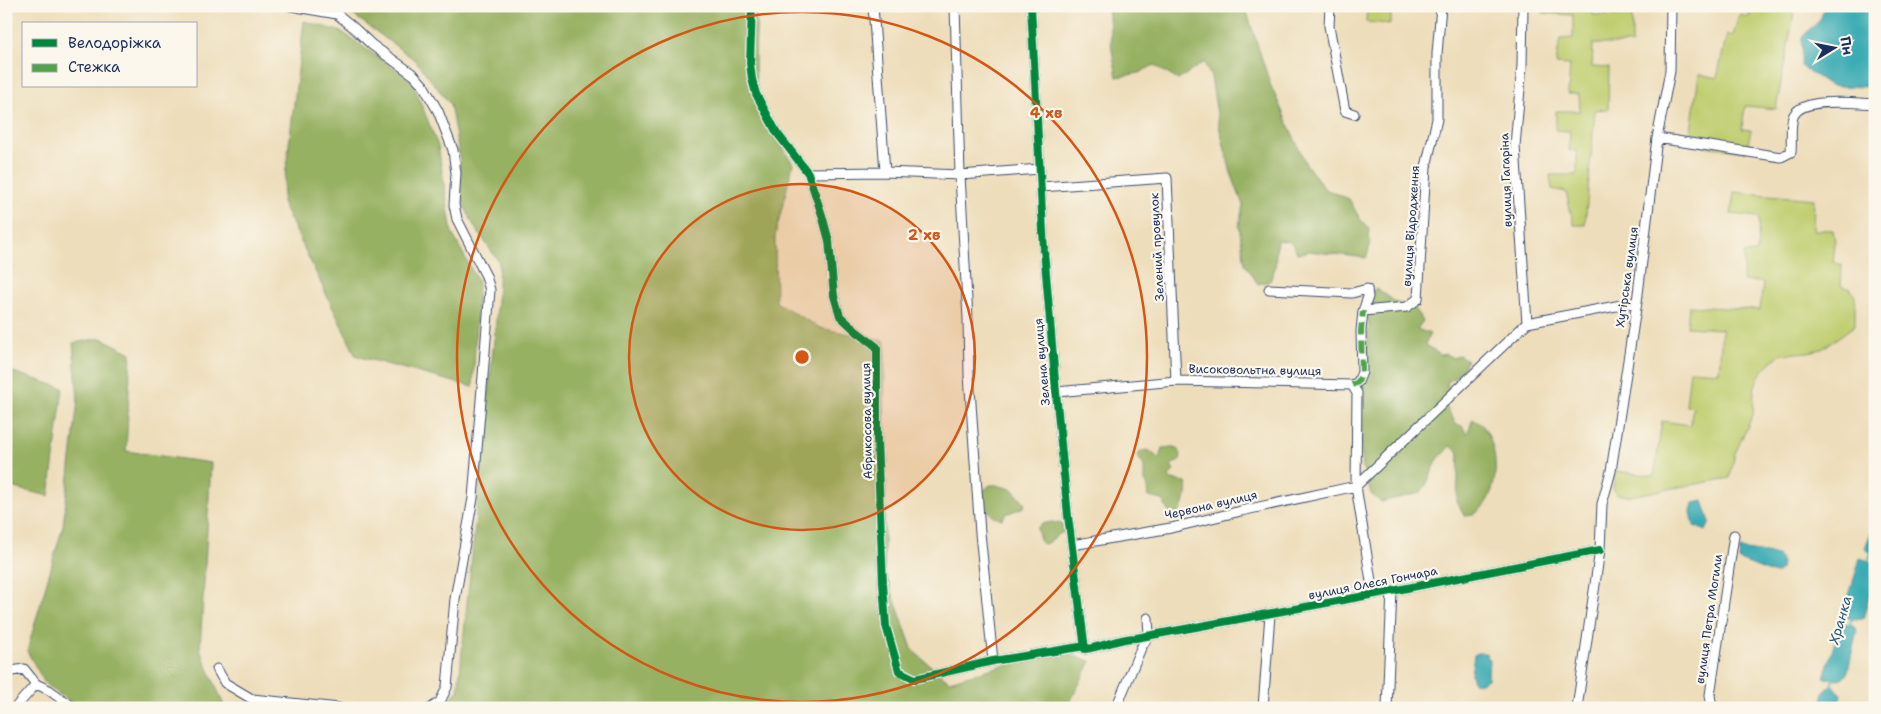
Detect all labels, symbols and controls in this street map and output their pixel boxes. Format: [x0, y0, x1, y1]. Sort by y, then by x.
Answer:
legend [22, 22, 198, 88]
north arrow [1808, 22, 1858, 72]
text: Велодоріжка [68, 33, 162, 53]
text: Пн [1836, 35, 1857, 56]
text: Стежка [68, 57, 121, 77]
text: 4 хв [1030, 103, 1062, 123]
street label: вулиця Гагаріна [1496, 132, 1516, 227]
street label: вулиця Відродження [1399, 165, 1423, 287]
street label: Зелений провулок [1146, 192, 1168, 302]
text: 2 хв [908, 225, 940, 245]
street label: Хутірська вулиця [1612, 226, 1642, 328]
street label: Зелена вулиця [1030, 318, 1054, 406]
centre of rings [793, 348, 811, 366]
street label: Високовольтна вулиця [1188, 361, 1322, 379]
street label: Абрикосова вулиця [858, 363, 876, 479]
street label: Червона вулиця [1163, 487, 1259, 523]
street label: вулиця Петра Могили [1692, 553, 1726, 685]
street label: вулиця Олеся Гончара [1307, 563, 1439, 603]
water label: Хранка [1824, 594, 1856, 647]

